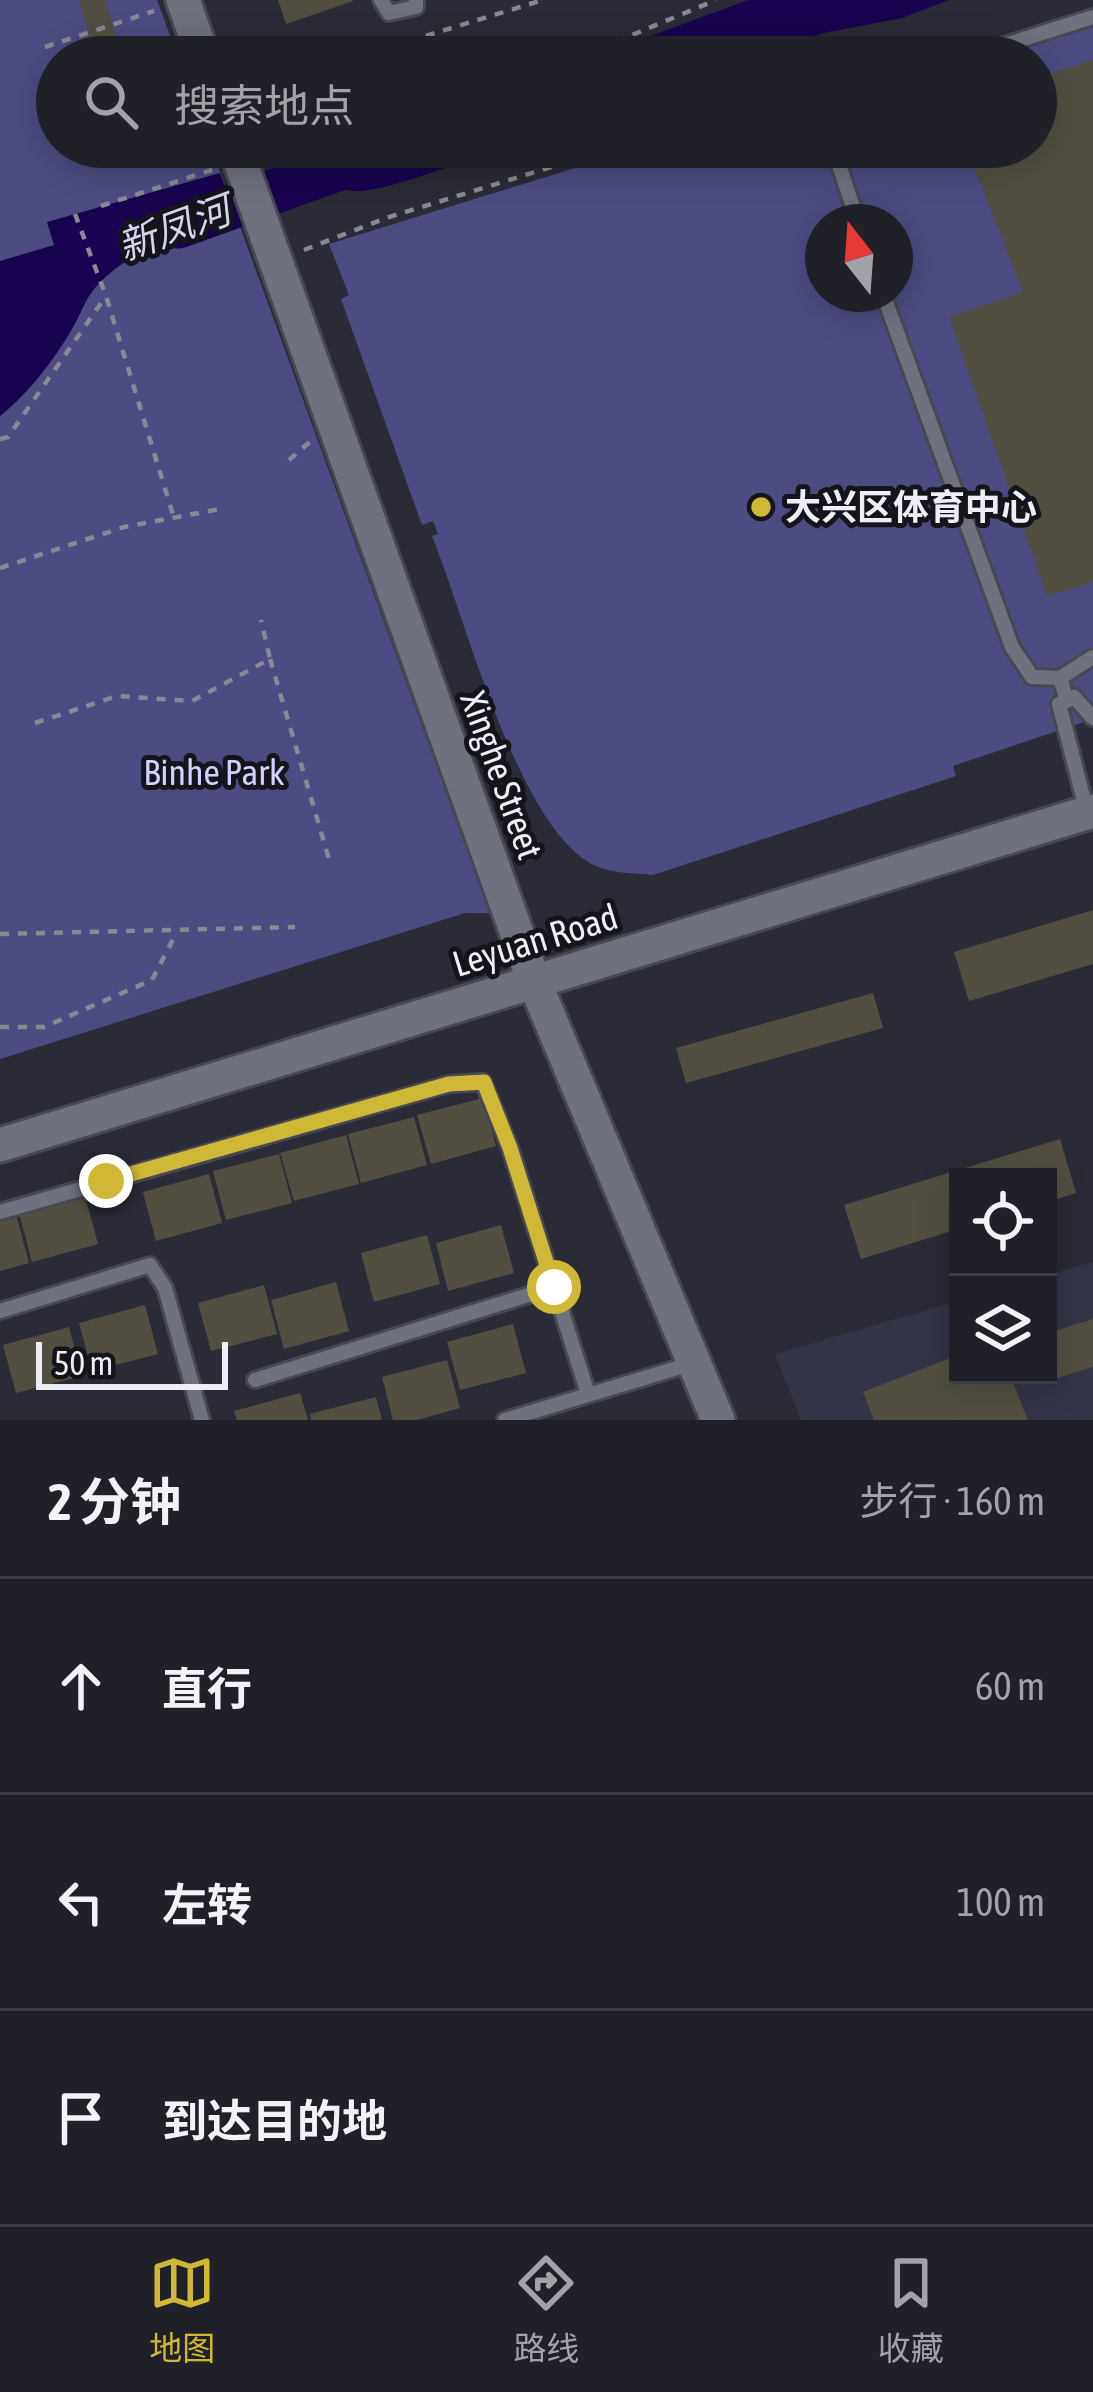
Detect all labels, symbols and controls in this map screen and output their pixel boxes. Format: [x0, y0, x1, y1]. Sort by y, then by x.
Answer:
search box [36, 36, 1057, 168]
icon: search [78, 69, 144, 135]
text: 搜索地点 [174, 80, 354, 132]
water label: 新凤河 [111, 185, 243, 269]
north arrow [805, 204, 913, 312]
place label: 大兴区体育中心 [785, 486, 1037, 528]
marker: 大兴区体育中心 [748, 494, 774, 520]
street label: Xinghe Street [452, 686, 552, 864]
park label: Binhe Park [143, 751, 285, 793]
street label: Leyuan Road [448, 895, 622, 985]
route end [79, 1154, 133, 1208]
map controls [949, 1168, 1057, 1384]
button: locate [949, 1168, 1057, 1276]
route start [527, 1260, 581, 1314]
button: layers [949, 1276, 1057, 1384]
scale bar [36, 1336, 228, 1389]
text: 50 m [54, 1344, 113, 1382]
text: 2 分钟 [48, 1472, 181, 1531]
text: 步行 · 160 m [860, 1479, 1045, 1523]
icon: ahead [48, 1653, 114, 1719]
text: 直行 [162, 1663, 252, 1715]
text: 60 m [975, 1664, 1045, 1708]
icon: left [48, 1869, 114, 1935]
text: 左转 [162, 1879, 252, 1931]
text: 100 m [957, 1880, 1045, 1924]
icon: arrive [48, 2085, 114, 2151]
text: 到达目的地 [162, 2095, 387, 2147]
tab: 地图 [149, 2250, 215, 2370]
tab: 路线 [513, 2250, 579, 2370]
tab: 收藏 [878, 2250, 944, 2370]

